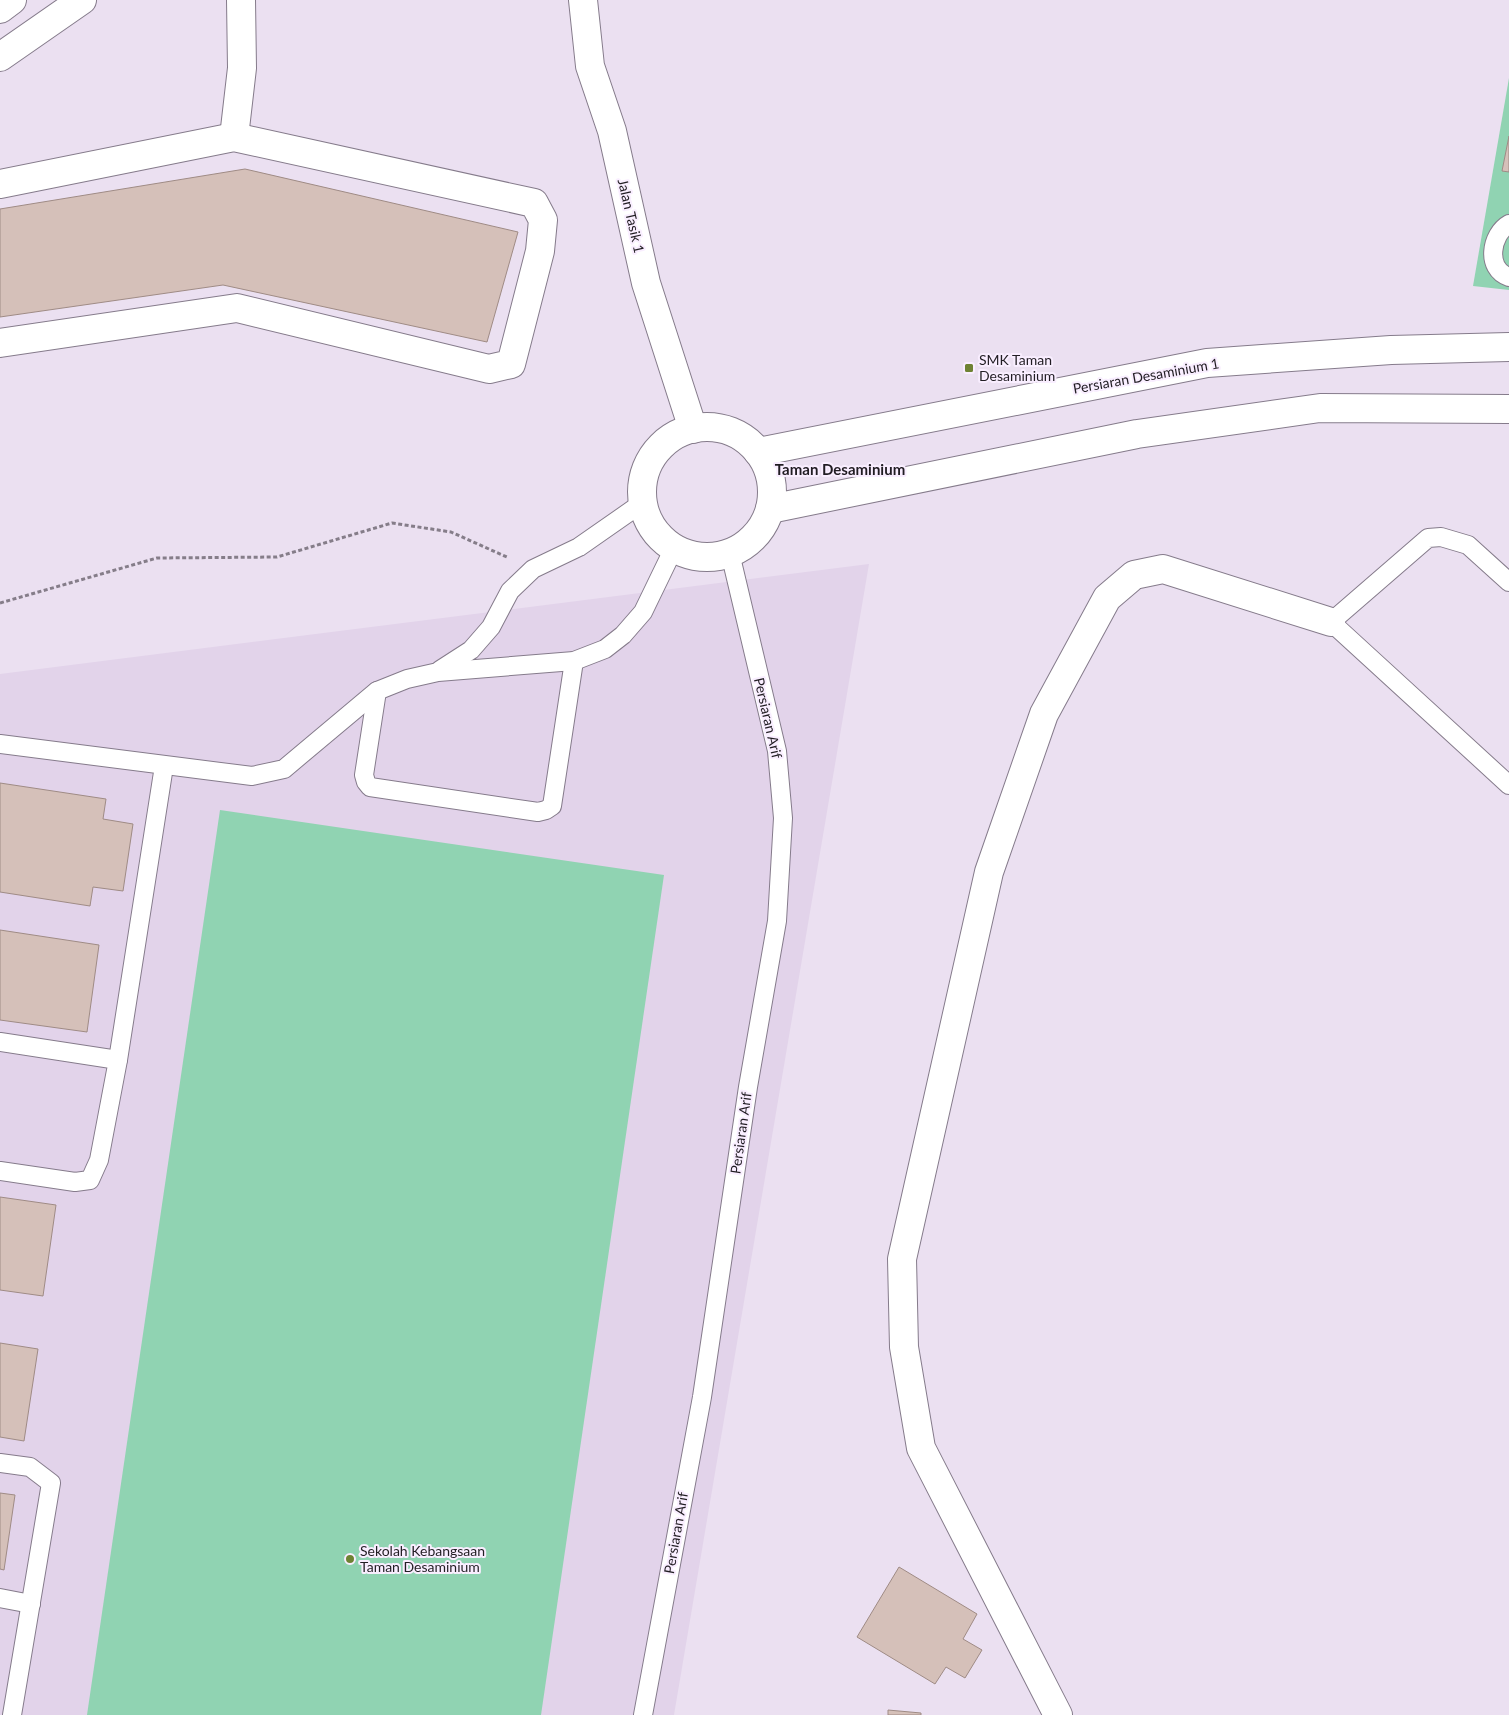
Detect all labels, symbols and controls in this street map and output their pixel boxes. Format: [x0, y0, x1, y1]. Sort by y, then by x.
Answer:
street label: Jalan Tasik 1 [615, 177, 648, 255]
place label: SMK Taman Desaminium [979, 351, 1055, 384]
street label: Persiaran Desaminium 1 [1071, 354, 1220, 397]
marker: SMK Taman Desaminium [963, 362, 975, 374]
district label: Taman Desaminium [775, 460, 905, 478]
street label: Persiaran Arif [751, 676, 786, 760]
street label: Persiaran Arif [726, 1091, 755, 1175]
street label: Persiaran Arif [660, 1491, 691, 1575]
place label: Sekolah Kebangsaan Taman Desaminium [360, 1542, 485, 1575]
marker: Sekolah Kebangsaan Taman Desaminium [344, 1553, 356, 1565]

